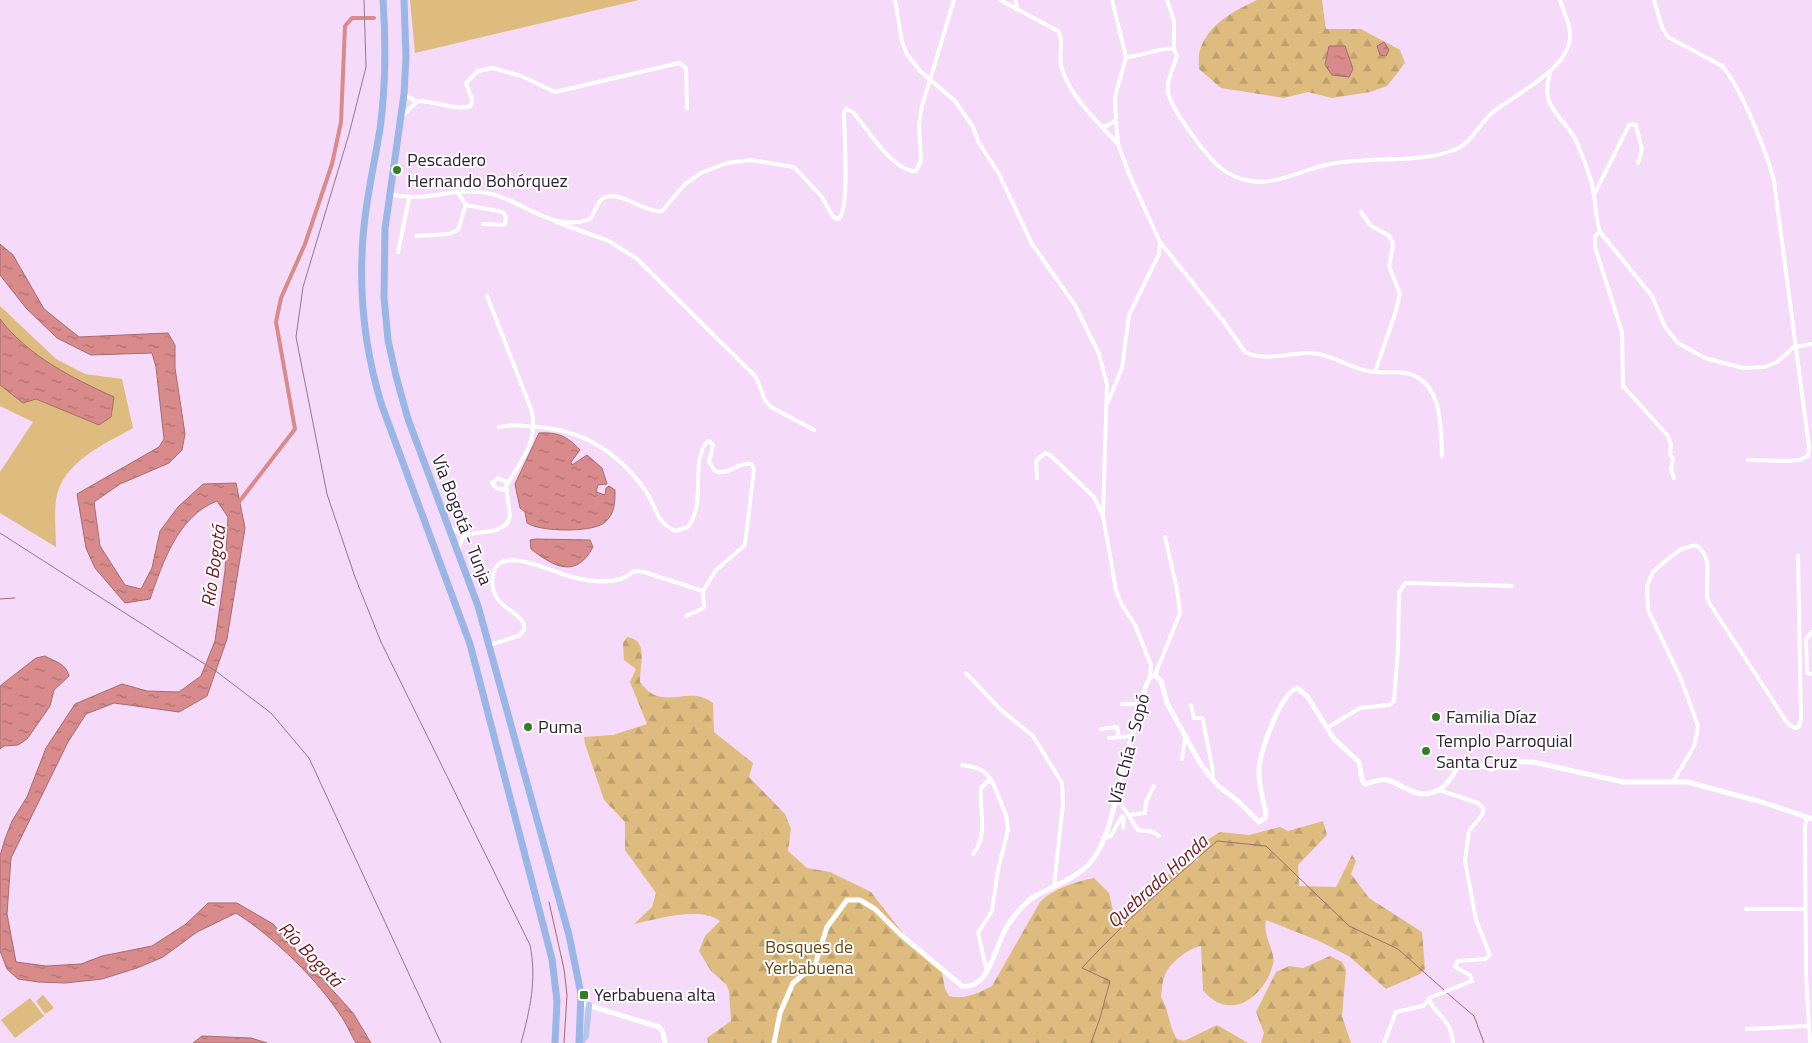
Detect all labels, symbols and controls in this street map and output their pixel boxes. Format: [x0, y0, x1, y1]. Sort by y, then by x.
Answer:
place label: Pescadero Hernando Bohórquez [407, 146, 568, 194]
marker: Pescadero Hernando Bohórquez [391, 164, 403, 176]
street label: Vía Bogotá - Tunja [425, 451, 500, 589]
water label: Río Bogotá [192, 522, 233, 609]
street label: Vía Chía - Sopó [1101, 690, 1156, 807]
place label: Familia Díaz [1446, 703, 1537, 730]
marker: Familia Díaz [1430, 711, 1442, 723]
place label: Puma [538, 713, 582, 740]
marker: Puma [522, 721, 534, 733]
place label: Templo Parroquial Santa Cruz [1436, 727, 1573, 775]
marker: Templo Parroquial Santa Cruz [1420, 745, 1432, 757]
water label: Quebrada Honda [1100, 826, 1215, 934]
water label: Río Bogotá [272, 914, 351, 994]
park label: Bosques de Yerbabuena [764, 933, 854, 981]
place label: Yerbabuena alta [594, 981, 716, 1008]
marker: Yerbabuena alta [578, 989, 590, 1001]

